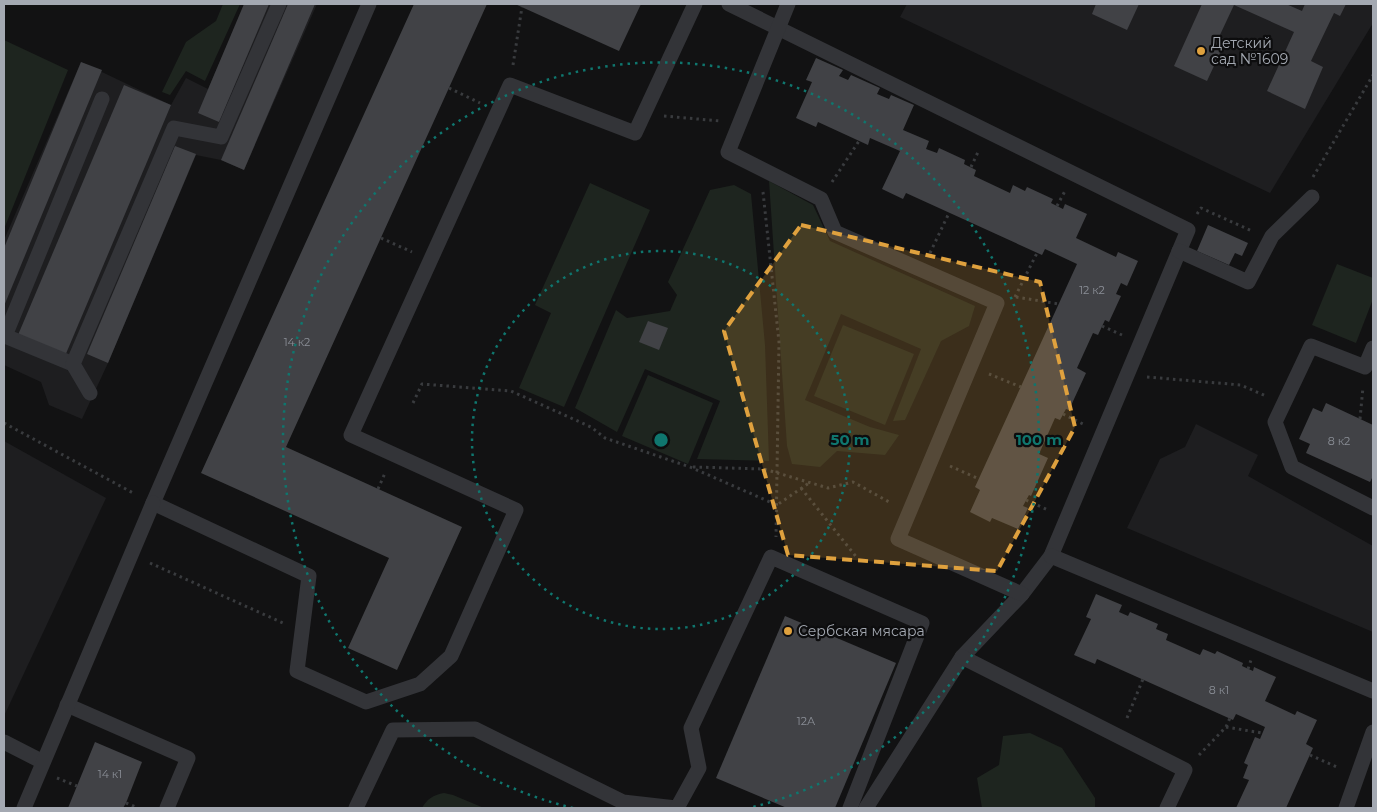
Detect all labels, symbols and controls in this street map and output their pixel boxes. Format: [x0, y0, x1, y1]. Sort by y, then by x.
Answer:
place label: Детский сад №1609 [1211, 34, 1288, 68]
marker: Детский сад №1609 [1195, 45, 1207, 57]
house number: 12 к2 [1079, 283, 1105, 297]
house number: 14 к2 [284, 335, 310, 349]
text: 50 m [830, 430, 870, 449]
text: 100 m [1016, 430, 1062, 449]
centre of rings [652, 431, 670, 449]
house number: 8 к2 [1328, 434, 1350, 448]
place label: Сербская мясара [798, 622, 925, 640]
marker: Сербская мясара [782, 625, 794, 637]
house number: 8 к1 [1209, 683, 1229, 697]
house number: 12А [797, 714, 816, 728]
house number: 14 к1 [98, 767, 122, 781]

